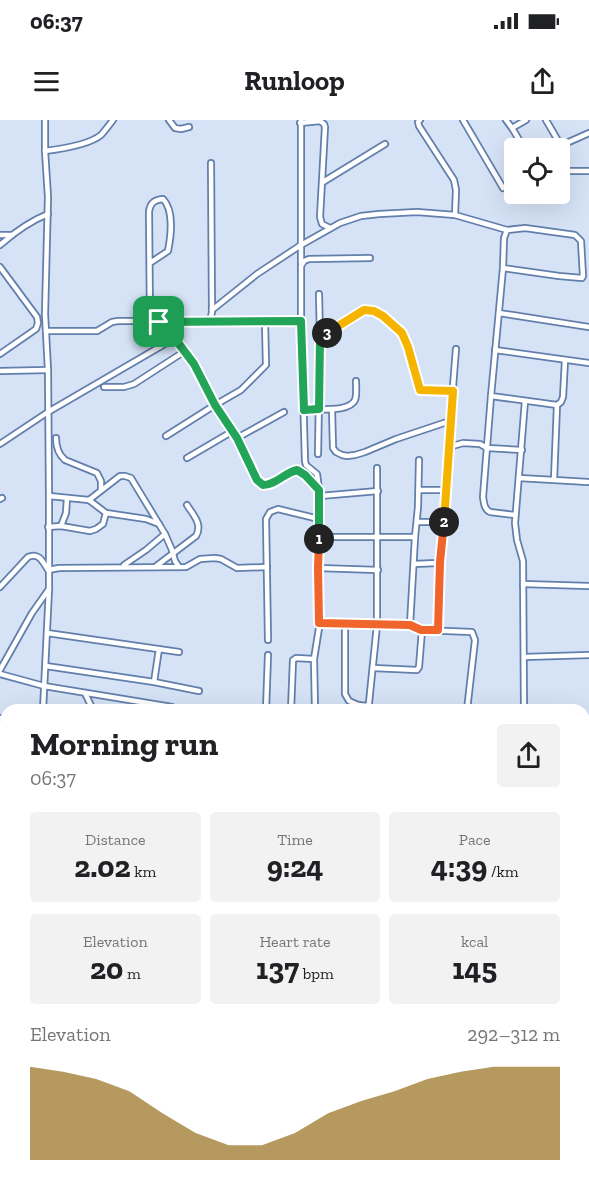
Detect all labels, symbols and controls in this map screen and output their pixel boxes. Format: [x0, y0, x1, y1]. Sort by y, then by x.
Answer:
text: 06:37 [30, 8, 83, 35]
icon: menu [30, 65, 63, 98]
text: Runloop [244, 65, 345, 97]
icon: share [526, 65, 559, 98]
map controls [504, 138, 570, 204]
button: locate [504, 138, 570, 204]
pin [133, 296, 184, 347]
icon: arrive [142, 305, 175, 338]
pin: 3 [312, 318, 342, 348]
text: 3 [323, 323, 331, 342]
pin: 2 [429, 507, 459, 537]
text: 2 [440, 512, 448, 531]
pin: 1 [304, 524, 334, 554]
text: 1 [316, 529, 322, 548]
text: Morning run [30, 724, 218, 763]
button: share [497, 724, 560, 787]
text: 06:37 [30, 766, 76, 790]
text: Distance [85, 830, 146, 849]
text: Time [277, 830, 313, 849]
text: Pace [459, 830, 491, 849]
text: 2.02 [74, 849, 131, 885]
text: 9:24 [267, 849, 323, 885]
text: 4:39 [431, 849, 487, 885]
text: km [131, 862, 156, 881]
text: /km [487, 862, 519, 881]
text: Elevation [83, 932, 148, 951]
text: Heart rate [259, 932, 331, 951]
text: kcal [461, 932, 488, 951]
text: 20 [90, 951, 123, 987]
text: 137 [256, 951, 299, 987]
text: 145 [452, 951, 497, 987]
text: m [123, 964, 141, 983]
text: bpm [299, 964, 334, 983]
text: Elevation [30, 1022, 111, 1046]
text: 292–312 m [467, 1022, 560, 1046]

